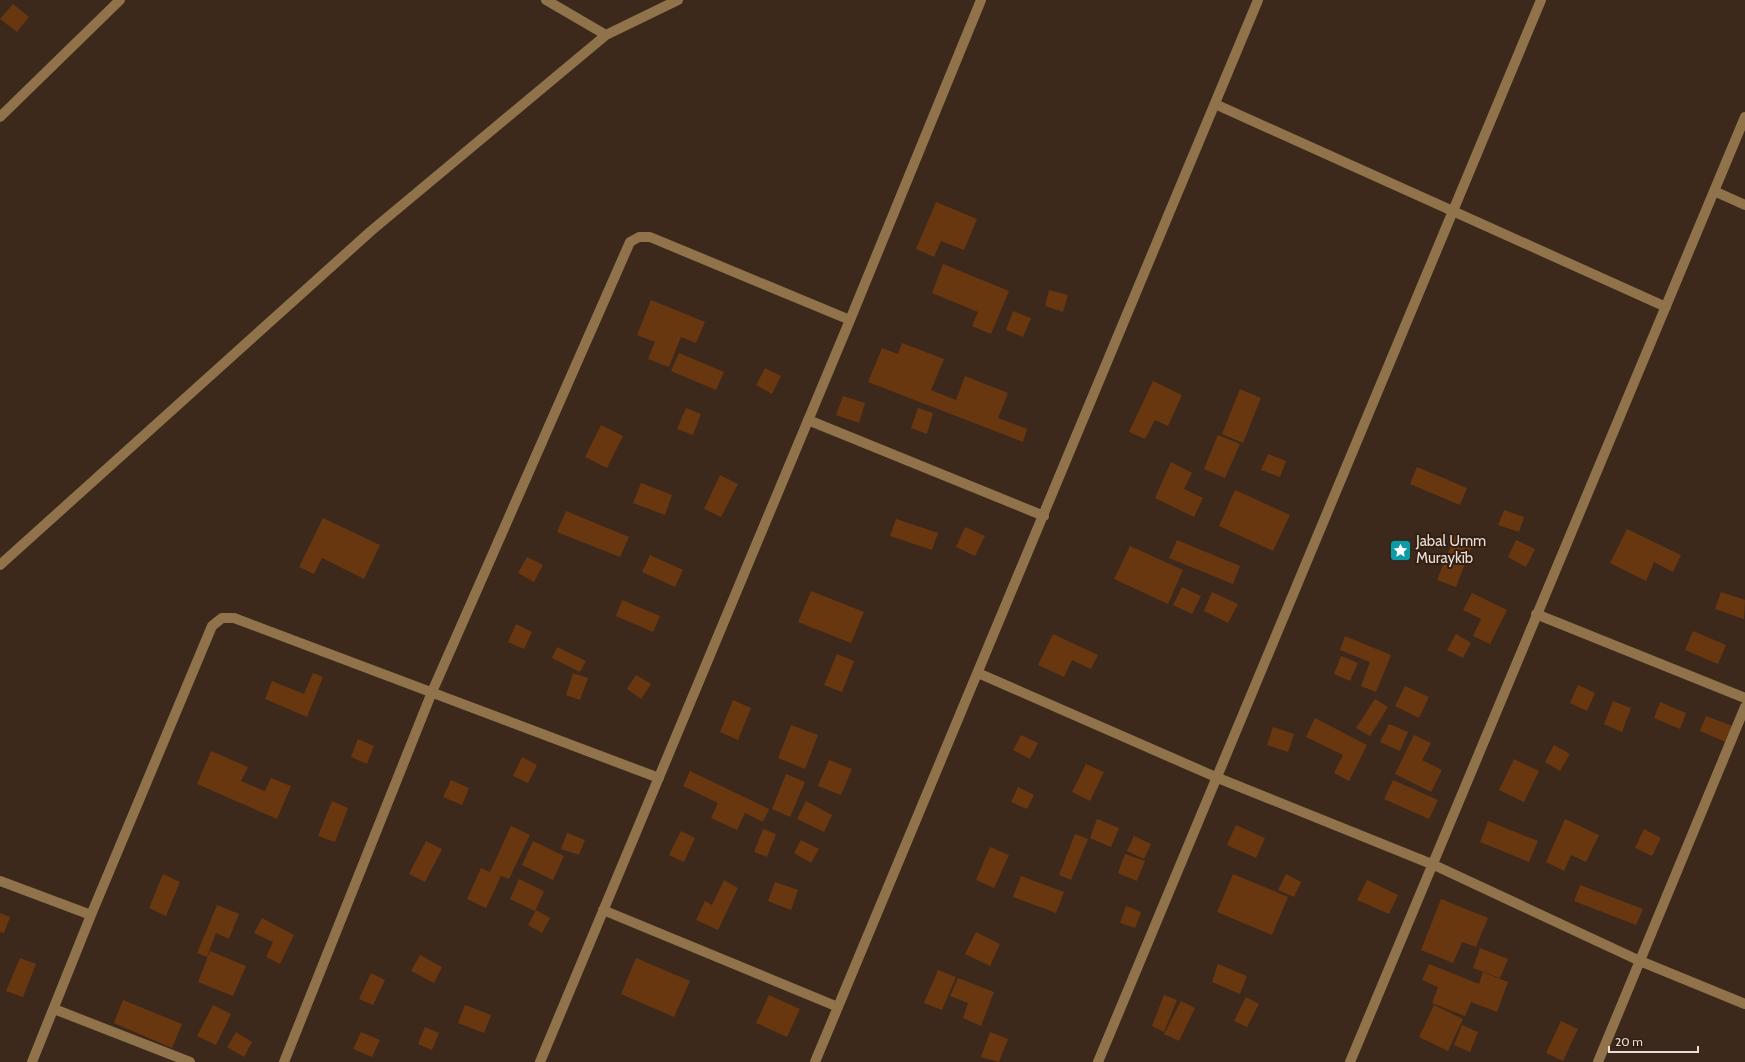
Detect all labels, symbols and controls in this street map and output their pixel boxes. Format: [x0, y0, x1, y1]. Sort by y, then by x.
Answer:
place label: Jabal Umm Muraykīb [1415, 532, 1486, 567]
place icon: Jabal Umm Muraykīb [1387, 537, 1413, 563]
scale bar [1609, 1028, 1698, 1054]
text: 20 m [1615, 1034, 1643, 1049]

